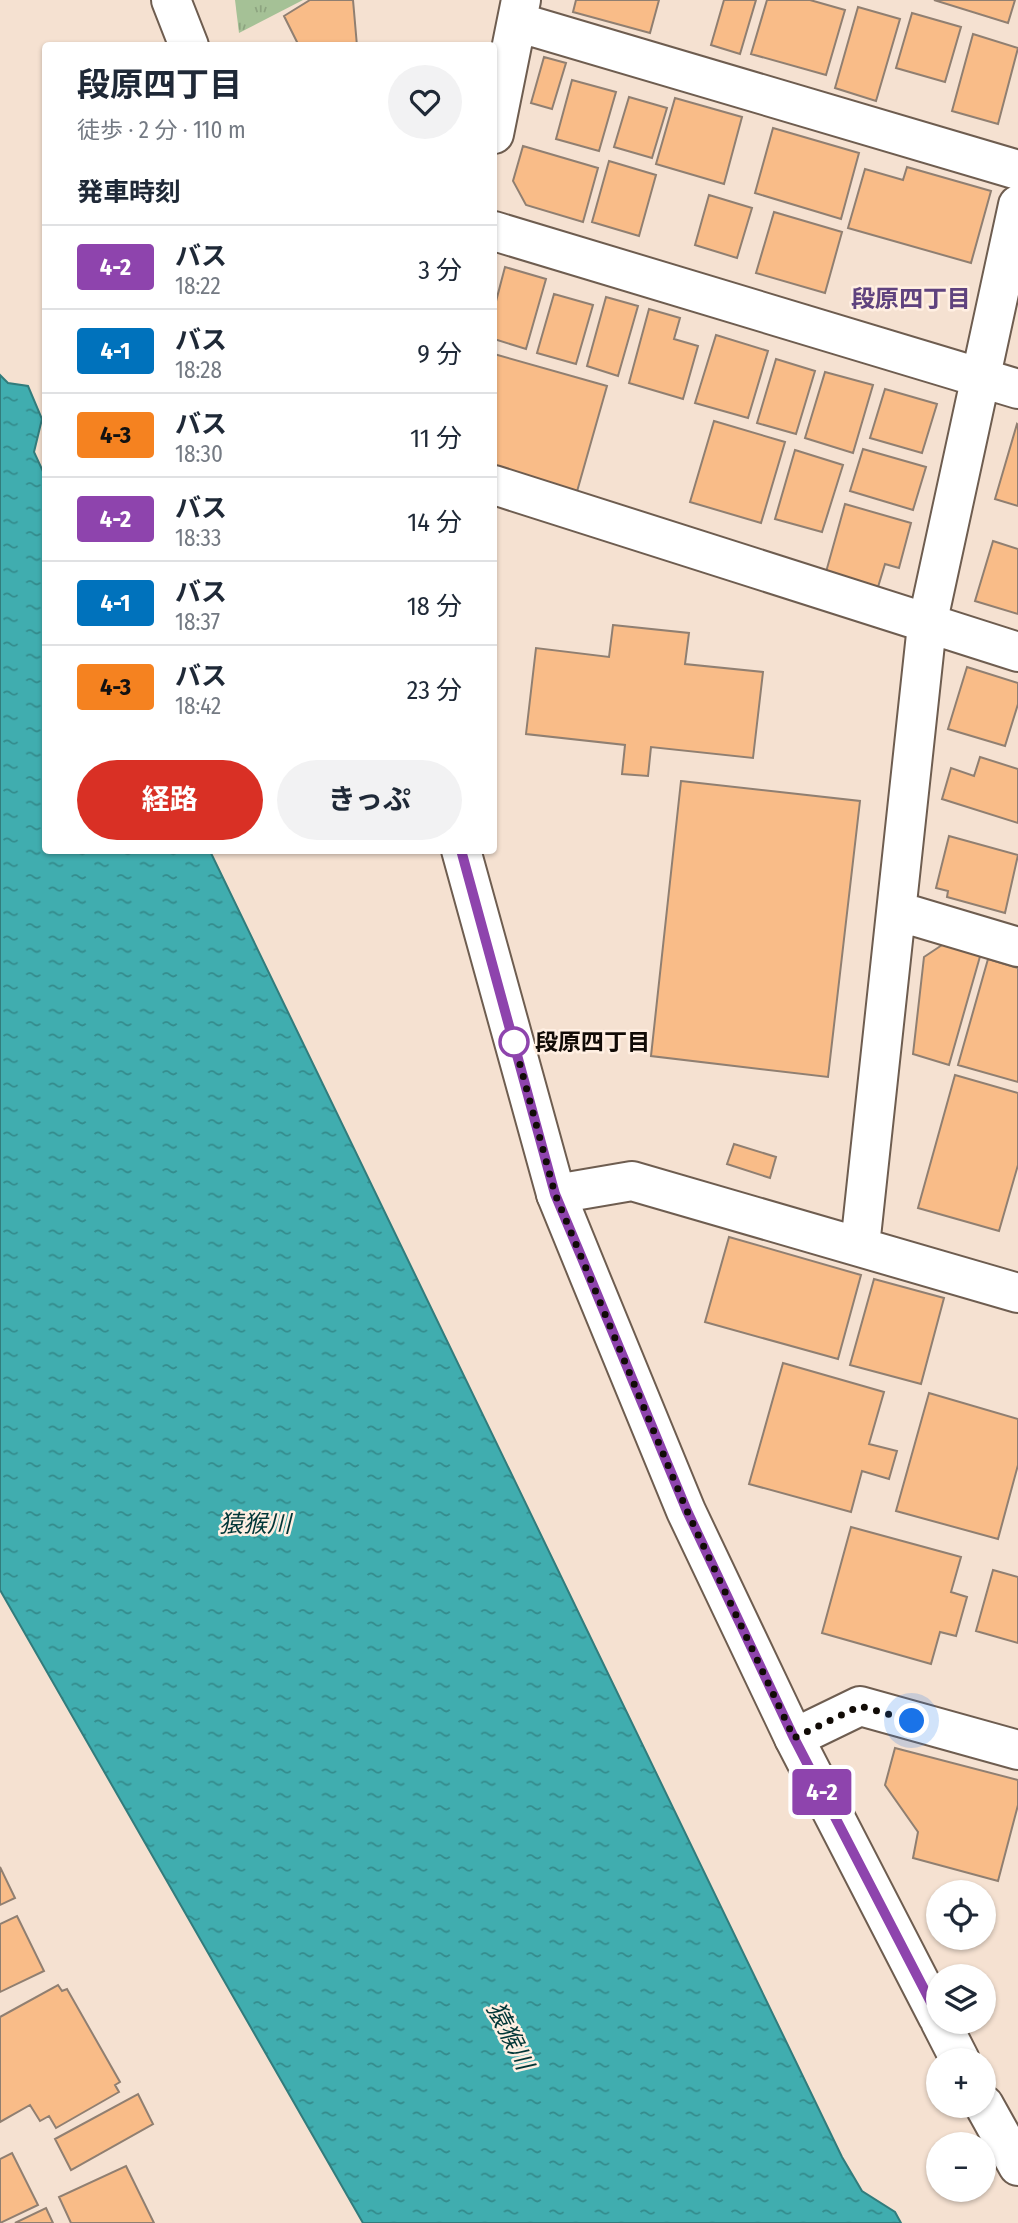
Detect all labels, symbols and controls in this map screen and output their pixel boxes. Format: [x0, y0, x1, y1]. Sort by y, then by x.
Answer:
text: 段原四丁目 [77, 65, 242, 105]
button: heart [388, 65, 462, 139]
text: 徒歩 · 2 分 · 110 m [77, 116, 246, 144]
text: 発車時刻 [77, 177, 181, 208]
text: バス [175, 241, 227, 272]
text: 4-2 [100, 253, 131, 281]
text: 3 分 [418, 255, 462, 286]
text: 18:22 [175, 272, 221, 300]
district label: 段原四丁目 [851, 285, 971, 313]
text: バス [175, 325, 227, 356]
text: 4-1 [101, 337, 130, 365]
text: 9 分 [417, 339, 462, 370]
text: 18:28 [175, 356, 222, 384]
text: バス [175, 409, 227, 440]
text: 4-3 [100, 421, 131, 449]
text: 11 分 [410, 423, 462, 454]
text: 18:30 [175, 440, 223, 468]
text: バス [175, 493, 227, 524]
text: 4-2 [100, 505, 131, 533]
text: 14 分 [407, 507, 462, 538]
text: 18:33 [175, 524, 221, 552]
text: バス [175, 577, 227, 608]
text: 4-1 [101, 589, 130, 617]
text: 18 分 [407, 591, 462, 622]
text: 18:37 [175, 608, 220, 636]
text: バス [175, 661, 227, 692]
text: 4-3 [100, 673, 131, 701]
text: 23 分 [407, 675, 462, 706]
text: 18:42 [175, 692, 221, 720]
button: 経路 [77, 760, 263, 840]
button: きっぷ [277, 760, 462, 840]
marker: 段原四丁目 [499, 1027, 529, 1057]
place label: 段原四丁目 [535, 1028, 650, 1056]
water label: 猿猴川 [219, 1510, 294, 1538]
your location [894, 1703, 929, 1738]
line badge: 4-2 [782, 1769, 862, 1815]
text: 4-2 [806, 1778, 838, 1806]
map controls [926, 1880, 996, 2202]
button: locate [926, 1880, 996, 1950]
button: layers [926, 1964, 996, 2034]
water label: 猿猴川 [481, 1998, 540, 2077]
button: + [926, 2048, 996, 2118]
button: − [926, 2132, 996, 2202]

